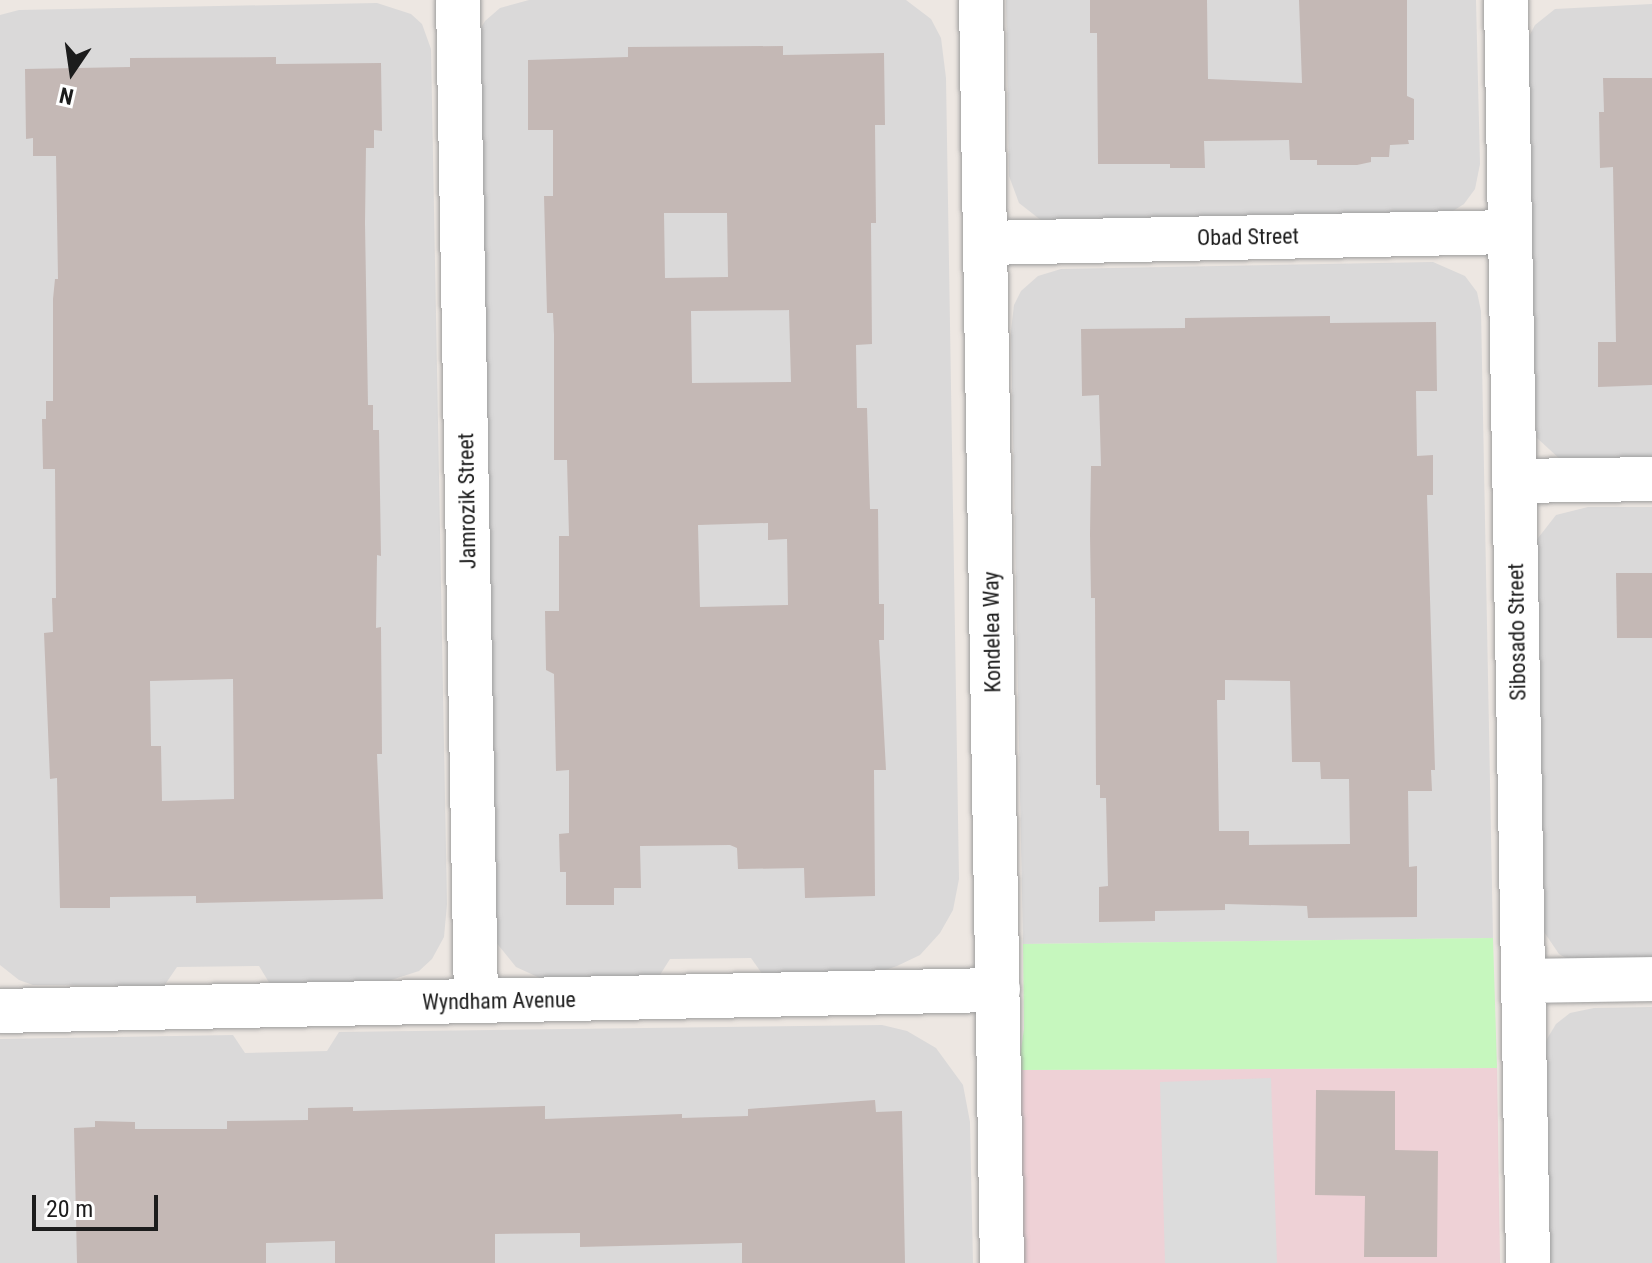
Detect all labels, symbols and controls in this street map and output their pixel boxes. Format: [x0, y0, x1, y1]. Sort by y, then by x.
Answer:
north arrow [32, 32, 112, 112]
text: N [57, 82, 76, 110]
street label: Obad Street [1197, 223, 1299, 251]
street label: Jamrozik Street [453, 433, 481, 569]
street label: Sibosado Street [1503, 563, 1531, 701]
street label: Kondelea Way [978, 571, 1006, 693]
street label: Wyndham Avenue [422, 986, 576, 1016]
scale bar [36, 1179, 162, 1229]
text: 20 m [46, 1195, 93, 1223]

